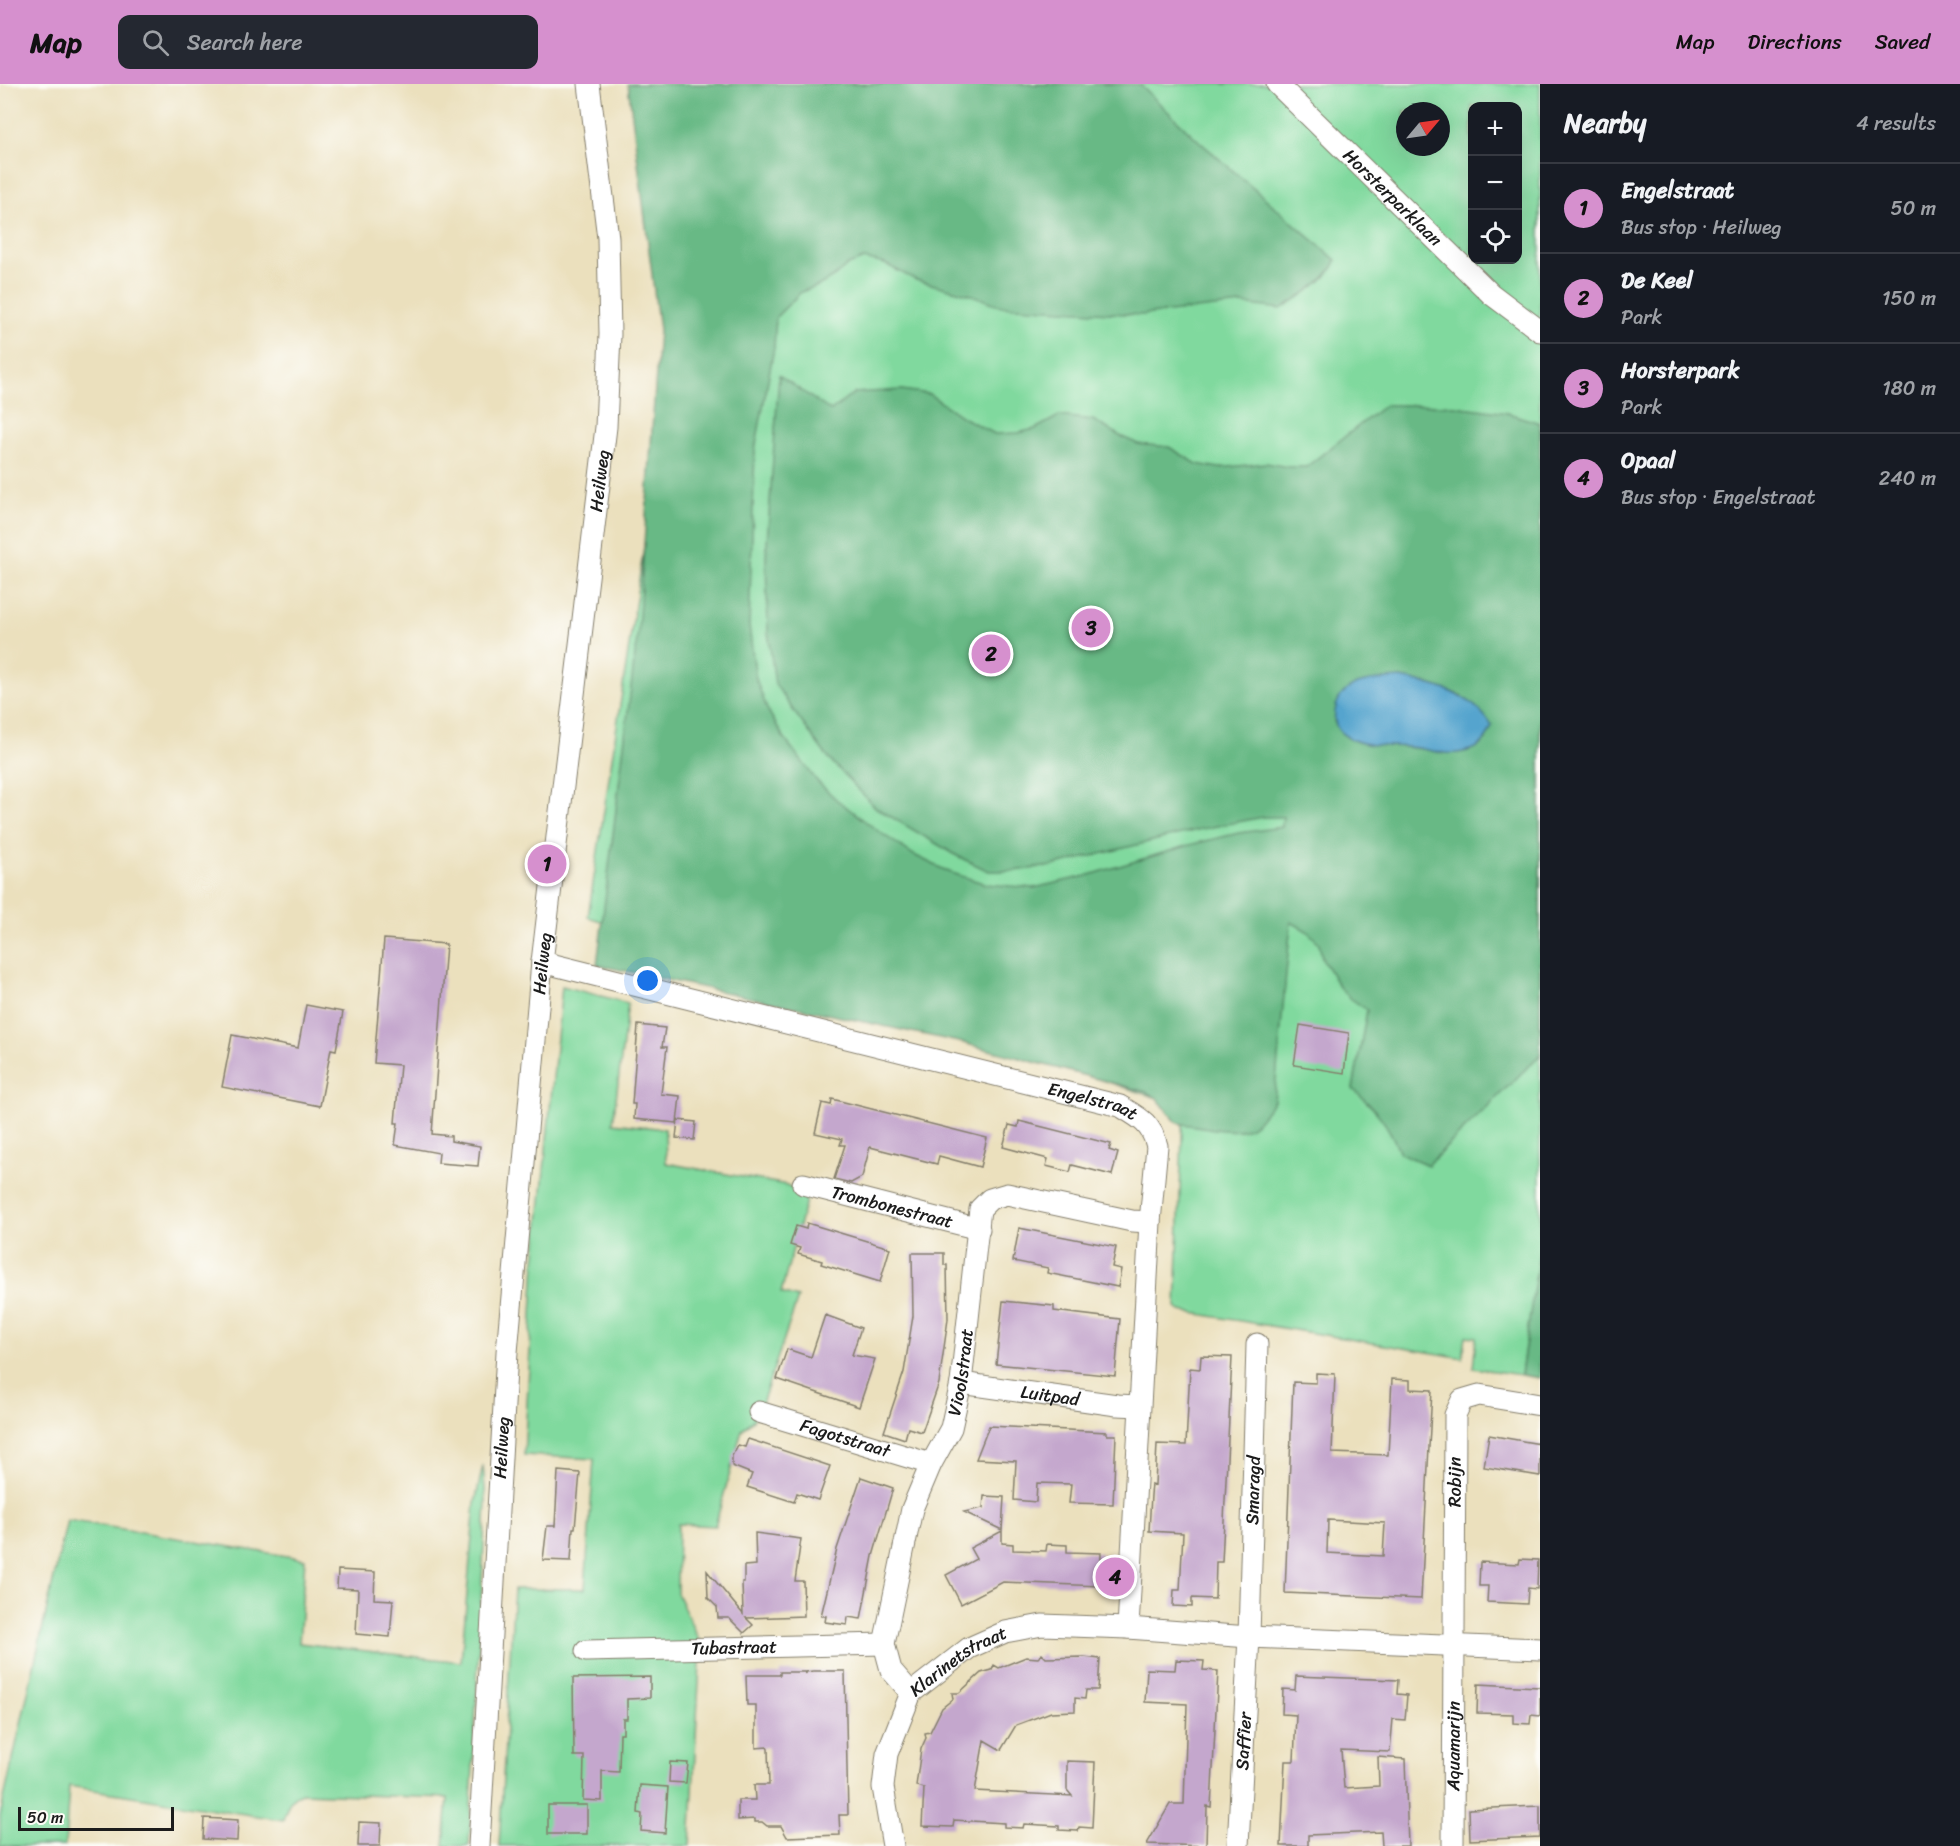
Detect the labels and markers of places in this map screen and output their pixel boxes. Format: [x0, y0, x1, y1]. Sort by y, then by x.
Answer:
pin: 3 [1072, 606, 1110, 650]
pin: 2 [972, 632, 1010, 676]
pin: 1 [528, 842, 566, 886]
pin: 4 [1096, 1554, 1134, 1600]

